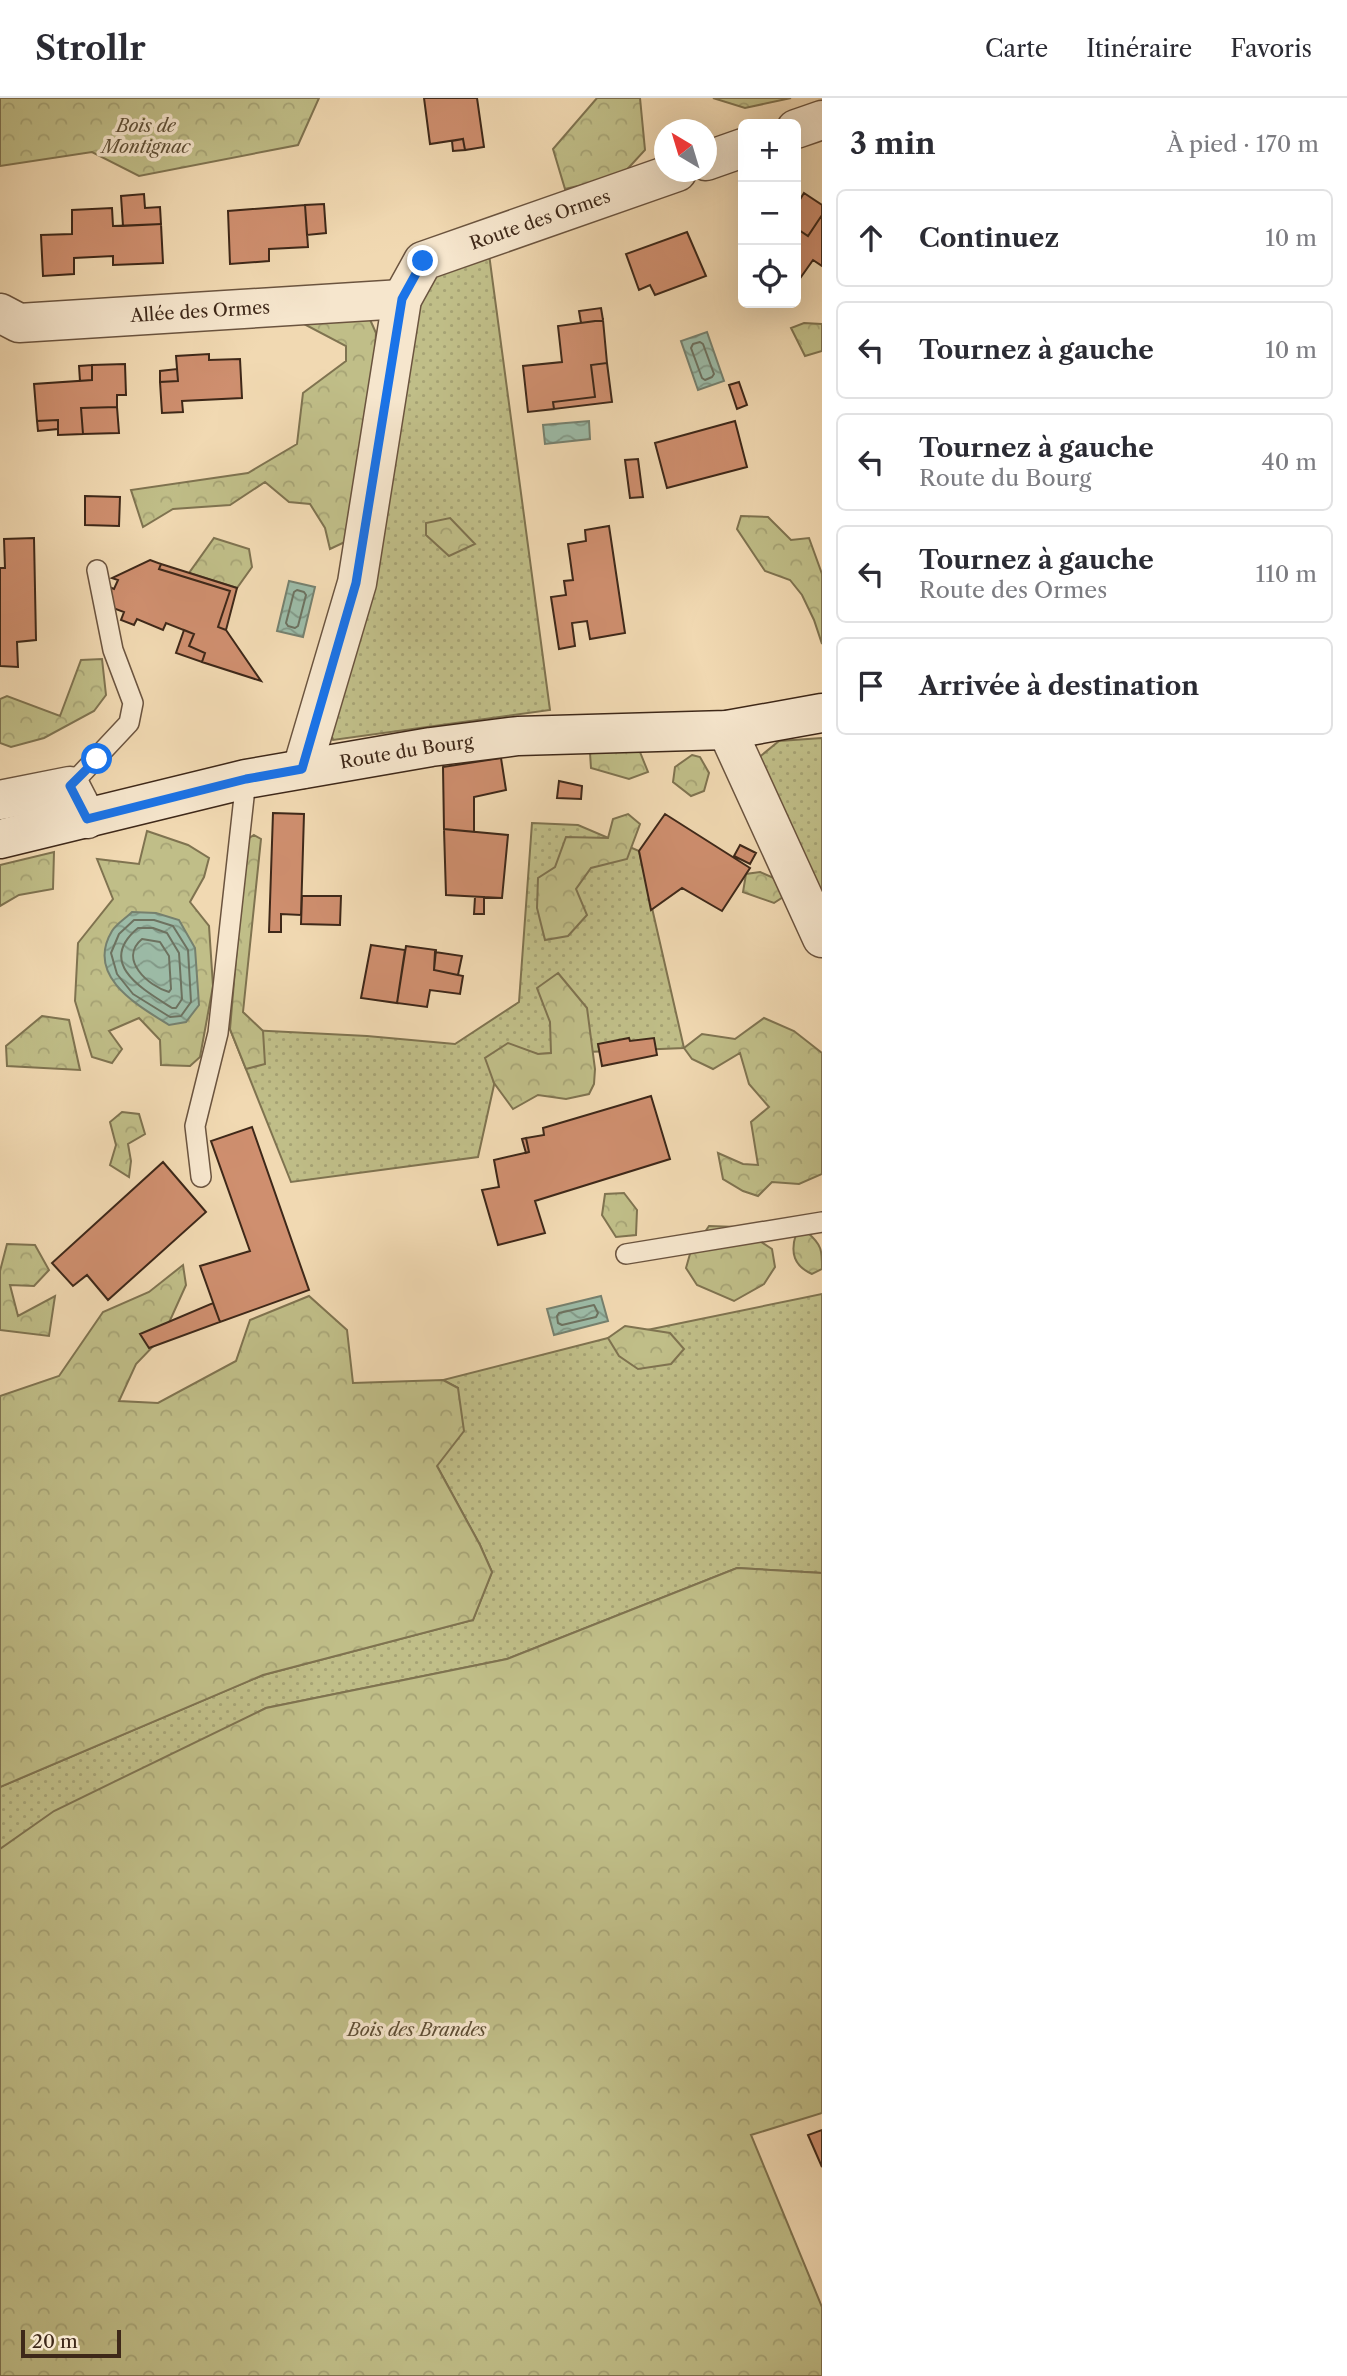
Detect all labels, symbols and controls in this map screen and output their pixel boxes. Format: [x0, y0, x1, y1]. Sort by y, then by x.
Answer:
text: Strollr [35, 28, 146, 69]
text: Carte [985, 34, 1048, 63]
text: Itinéraire [1086, 34, 1192, 63]
text: Favoris [1230, 34, 1312, 63]
park label: Bois de Montignac [100, 115, 191, 158]
north arrow [654, 119, 717, 182]
map controls [738, 119, 801, 308]
button: + [738, 119, 801, 182]
text: 3 min [850, 125, 936, 162]
text: À pied · 170 m [1167, 130, 1319, 158]
button: − [738, 182, 801, 245]
street label: Route des Ormes [467, 185, 613, 255]
icon: ahead [852, 219, 890, 257]
text: Continuez [919, 222, 1059, 254]
text: 10 m [1265, 224, 1317, 252]
route end [407, 245, 438, 276]
button: locate [738, 245, 801, 308]
street label: Allée des Ormes [129, 296, 271, 327]
icon: left [852, 331, 890, 369]
text: Tournez à gauche [919, 334, 1154, 366]
text: 10 m [1265, 336, 1317, 364]
text: Tournez à gauche [919, 432, 1154, 464]
icon: left [852, 443, 890, 481]
text: 40 m [1262, 448, 1317, 476]
text: Route du Bourg [919, 464, 1091, 492]
text: Tournez à gauche [919, 544, 1154, 576]
icon: left [852, 555, 890, 593]
text: 110 m [1256, 560, 1317, 588]
text: Route des Ormes [919, 576, 1107, 604]
icon: arrive [852, 667, 890, 705]
text: Arrivée à destination [919, 670, 1199, 702]
street label: Route du Bourg [338, 731, 475, 774]
route start [81, 743, 112, 774]
park label: Bois des Brandes [345, 2019, 487, 2041]
scale bar [21, 2327, 121, 2359]
text: 20 m [32, 2330, 78, 2353]

